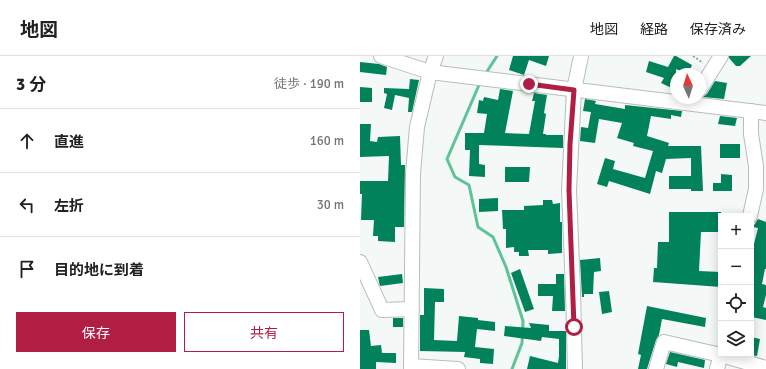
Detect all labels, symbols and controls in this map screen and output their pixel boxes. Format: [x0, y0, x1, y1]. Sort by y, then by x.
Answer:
text: 地図 [20, 18, 58, 42]
text: 地図 [590, 21, 618, 38]
text: 経路 [640, 21, 668, 38]
text: 保存済み [690, 21, 746, 38]
north arrow [670, 68, 706, 104]
text: 3 分 [16, 74, 46, 95]
route end [520, 75, 538, 93]
text: 徒歩 · 190 m [274, 76, 344, 92]
icon: ahead [16, 130, 38, 152]
text: 直進 [54, 133, 84, 151]
text: 160 m [310, 133, 344, 149]
icon: left [16, 194, 38, 216]
text: 左折 [54, 197, 84, 215]
text: 30 m [317, 197, 344, 213]
map controls [718, 213, 754, 357]
button: + [718, 213, 754, 249]
button: − [718, 249, 754, 285]
icon: arrive [16, 258, 38, 280]
text: 目的地に到着 [54, 261, 144, 279]
button: locate [718, 285, 754, 321]
button: 保存 [16, 312, 176, 352]
button: 共有 [184, 312, 344, 352]
route start [565, 318, 583, 336]
button: layers [718, 321, 754, 357]

